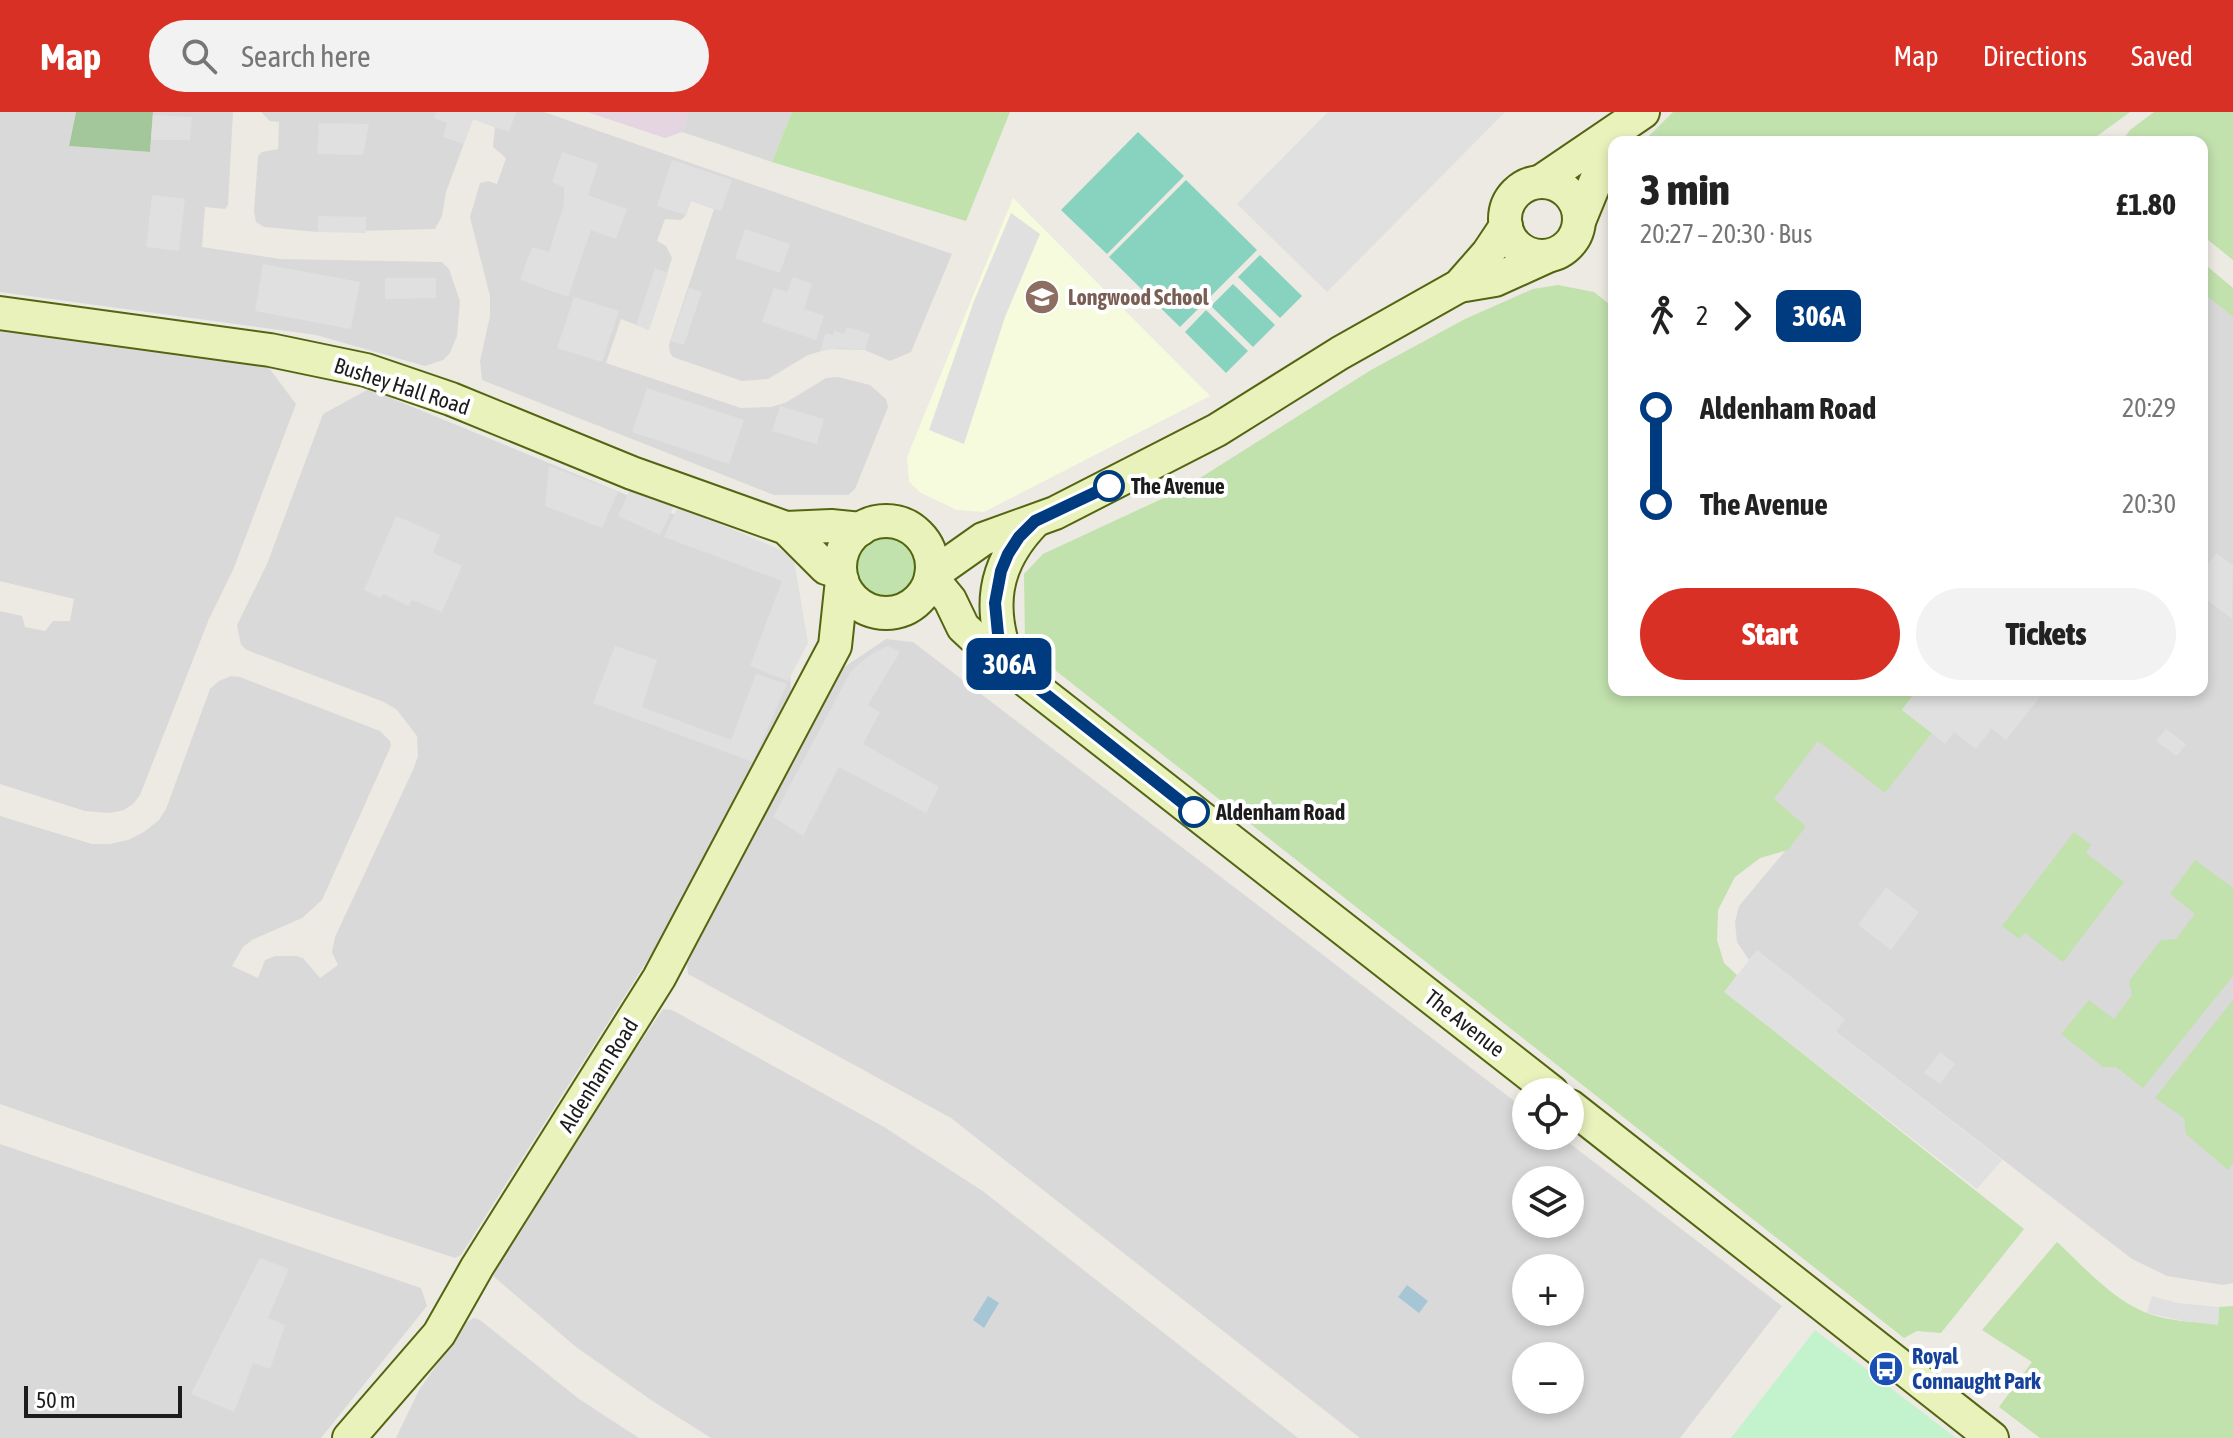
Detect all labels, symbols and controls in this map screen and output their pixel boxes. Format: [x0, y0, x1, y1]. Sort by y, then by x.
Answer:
search box [149, 20, 709, 92]
icon: search [177, 34, 221, 78]
text: Map [40, 35, 101, 78]
text: Search here [241, 39, 371, 73]
text: Map [1894, 40, 1939, 72]
text: Directions [1983, 40, 2087, 72]
text: Saved [2131, 40, 2193, 72]
text: 3 min [1640, 164, 1730, 214]
text: £1.80 [2116, 187, 2176, 221]
text: 20:27 – 20:30 · Bus [1640, 219, 1812, 249]
school or university icon: Longwood School [1023, 278, 1061, 316]
place label: Longwood School [1068, 284, 1210, 310]
icon: walk [1640, 294, 1684, 338]
icon: forward [1720, 294, 1764, 338]
text: 306A [1792, 300, 1845, 332]
text: 2 [1696, 301, 1708, 331]
street label: Bushey Hall Road [331, 352, 473, 420]
text: Aldenham Road [1700, 391, 1876, 425]
text: 20:29 [2122, 393, 2176, 423]
marker: The Avenue [1094, 471, 1124, 501]
place label: The Avenue [1131, 473, 1225, 499]
text: The Avenue [1700, 487, 1828, 521]
text: 20:30 [2122, 489, 2176, 519]
button: Start [1640, 588, 1900, 680]
button: Tickets [1916, 588, 2176, 680]
line badge: 306A [953, 638, 1065, 690]
text: 306A [982, 648, 1036, 680]
marker: Aldenham Road [1179, 797, 1209, 827]
place label: Aldenham Road [1215, 799, 1345, 825]
street label: The Avenue [1420, 984, 1510, 1062]
street label: Aldenham Road [553, 1013, 643, 1137]
map controls [1512, 1078, 1584, 1414]
button: locate [1512, 1078, 1584, 1150]
button: layers [1512, 1166, 1584, 1238]
button: + [1512, 1254, 1584, 1326]
button: − [1512, 1342, 1584, 1414]
place label: Royal Connaught Park [1912, 1343, 2041, 1394]
bus stop icon: Royal Connaught Park [1867, 1350, 1905, 1388]
scale bar [24, 1382, 182, 1418]
text: 50 m [36, 1387, 76, 1413]

